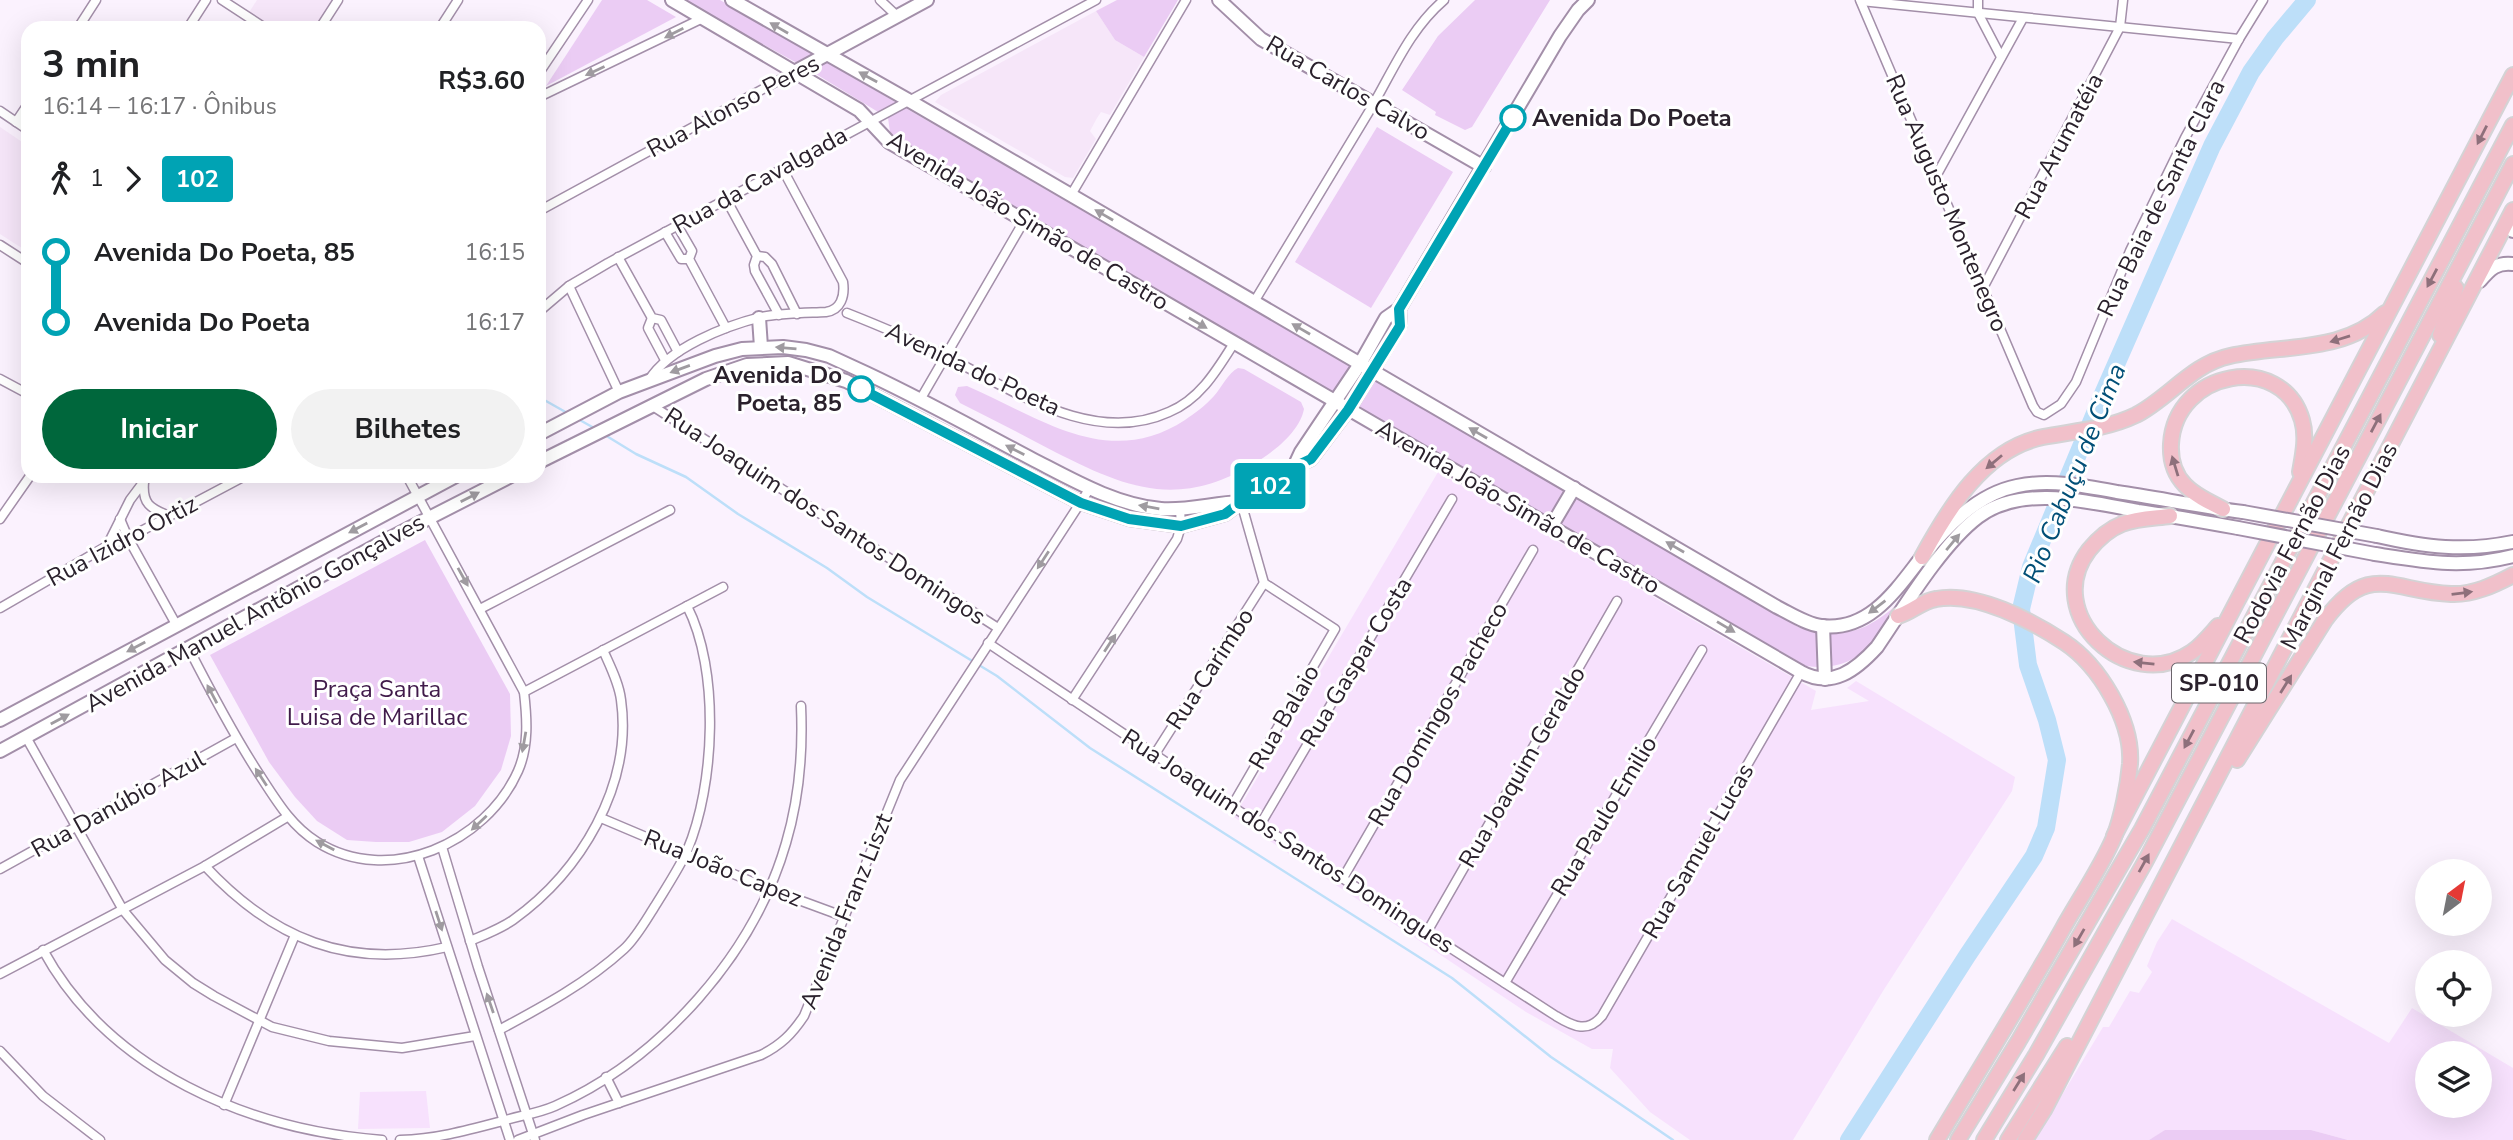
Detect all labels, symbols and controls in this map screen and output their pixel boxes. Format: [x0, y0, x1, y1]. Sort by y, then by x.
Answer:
one-way arrow [770, 21, 789, 34]
one-way arrow [664, 28, 684, 39]
street label: Rua Carlos Calvo [1260, 28, 1436, 148]
text: 3 min [42, 39, 140, 90]
street label: Rua Alonso Peres [641, 47, 825, 165]
text: R$3.60 [438, 63, 525, 98]
one-way arrow [585, 65, 605, 77]
street label: Rua Arumatéia [2007, 68, 2111, 224]
street label: Rua Augusto Montenegro [1878, 69, 2016, 337]
one-way arrow [858, 71, 878, 83]
street label: Rua Baia de Santa Clara [2090, 74, 2232, 322]
text: 16:14 – 16:17 · Ônibus [42, 91, 277, 122]
place label: Avenida Do Poeta [1532, 102, 1732, 134]
marker: Avenida Do Poeta [1500, 105, 1526, 131]
street label: Rua da Cavalgada [667, 119, 853, 241]
street label: Avenida João Simão de Castro [881, 124, 1175, 318]
one-way arrow [2476, 125, 2487, 145]
icon: walk [42, 160, 80, 198]
icon: forward [114, 160, 152, 198]
text: 1 [90, 163, 104, 194]
text: 102 [176, 163, 219, 195]
one-way arrow [1095, 209, 1114, 221]
text: Avenida Do Poeta, 85 [94, 235, 355, 270]
text: 16:15 [465, 237, 525, 268]
one-way arrow [2426, 268, 2438, 287]
text: Avenida Do Poeta [94, 305, 310, 340]
text: 16:17 [465, 307, 525, 338]
street label: Avenida do Poeta [880, 315, 1066, 423]
one-way arrow [1188, 316, 1208, 328]
one-way arrow [1291, 323, 1310, 335]
one-way arrow [2329, 335, 2350, 345]
one-way arrow [775, 342, 797, 353]
water label: Rio Cabuçu de Cima [2014, 358, 2134, 588]
place label: Avenida Do Poeta, 85 [713, 359, 842, 419]
one-way arrow [669, 363, 690, 374]
marker: Avenida Do Poeta, 85 [848, 376, 874, 402]
button: Iniciar [42, 389, 277, 469]
button: Bilhetes [291, 389, 525, 469]
street label: Rua Joaquim dos Santos Domingos [658, 400, 992, 632]
street label: Avenida João Simão de Castro [1370, 412, 1666, 602]
one-way arrow [2370, 414, 2382, 433]
one-way arrow [1469, 426, 1488, 439]
street label: Marginal Fernão Dias [2273, 437, 2405, 655]
street label: Rodovia Fernão Dias [2226, 439, 2358, 649]
one-way arrow [1005, 444, 1024, 456]
one-way arrow [1986, 454, 2003, 469]
one-way arrow [2169, 454, 2180, 476]
line badge: 102 [1230, 463, 1310, 509]
text: 102 [1248, 470, 1292, 502]
street label: Rua Izidro Ortiz [41, 488, 203, 594]
one-way arrow [460, 491, 480, 502]
one-way arrow [1138, 501, 1160, 512]
street label: Avenida Manuel Antônio Gonçalves [80, 506, 430, 720]
one-way arrow [348, 523, 368, 534]
one-way arrow [1945, 533, 1960, 550]
one-way arrow [1665, 541, 1685, 553]
one-way arrow [1036, 551, 1050, 569]
one-way arrow [456, 568, 468, 588]
street label: Rua Gaspar Costa [1293, 571, 1419, 753]
one-way arrow [2452, 587, 2474, 598]
street label: Rua Domingos Pacheco [1361, 596, 1515, 832]
one-way arrow [1869, 600, 1887, 615]
street label: Rua Carimbo [1159, 602, 1261, 736]
one-way arrow [1716, 621, 1735, 634]
one-way arrow [1103, 633, 1116, 653]
one-way arrow [126, 642, 146, 653]
one-way arrow [2133, 657, 2155, 668]
street label: Rua Balaio [1241, 659, 1327, 775]
street label: Rua Joaquim Geraldo [1451, 660, 1593, 874]
road number: SP-010 [2172, 664, 2266, 702]
park label: Praça Santa Luisa de Marillac [287, 673, 467, 733]
one-way arrow [2280, 674, 2293, 693]
one-way arrow [207, 684, 218, 704]
one-way arrow [50, 713, 70, 724]
street label: Rua Joaquim dos Santos Domingues [1116, 721, 1460, 961]
one-way arrow [2183, 729, 2195, 749]
street label: Rua Paulo Emilio [1543, 730, 1665, 902]
one-way arrow [518, 731, 529, 753]
street label: Rua Danúbio Azul [25, 743, 211, 865]
street label: Rua Samuel Lucas [1635, 757, 1761, 945]
one-way arrow [255, 768, 268, 787]
street label: Avenida Franz Liszt [792, 808, 900, 1014]
one-way arrow [470, 815, 488, 831]
street label: Rua João Capez [639, 822, 807, 914]
one-way arrow [315, 840, 335, 851]
one-way arrow [2138, 853, 2150, 873]
north arrow [2415, 859, 2492, 936]
map controls [2415, 859, 2492, 1118]
one-way arrow [434, 911, 445, 932]
one-way arrow [2073, 929, 2085, 948]
button: locate [2415, 950, 2492, 1027]
one-way arrow [484, 992, 495, 1013]
button: layers [2415, 1041, 2492, 1118]
one-way arrow [2013, 1072, 2026, 1092]

